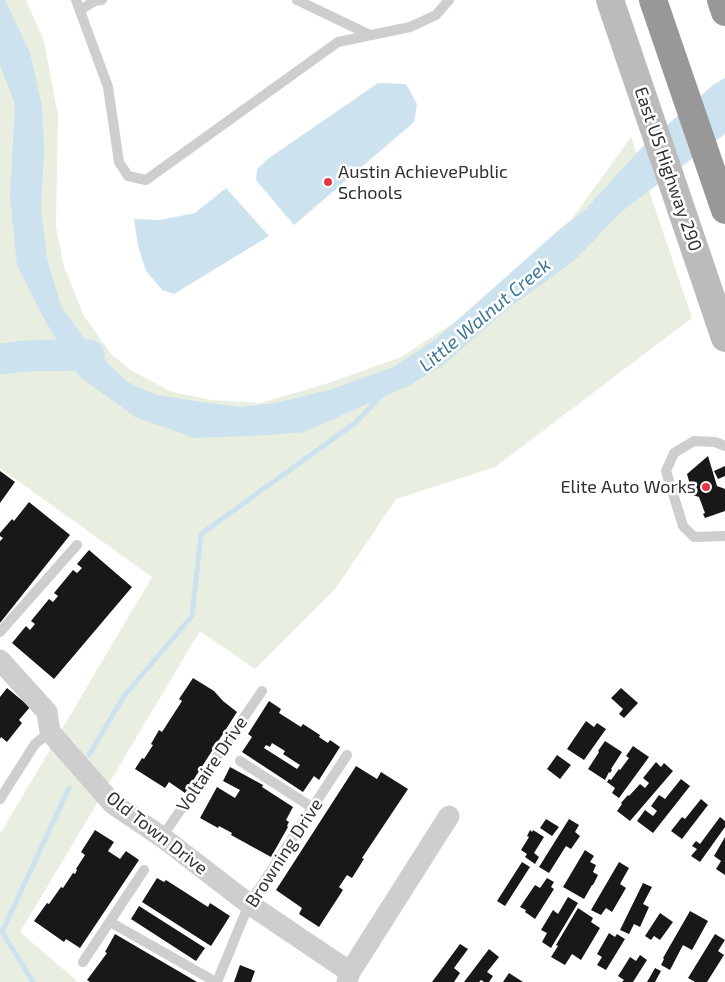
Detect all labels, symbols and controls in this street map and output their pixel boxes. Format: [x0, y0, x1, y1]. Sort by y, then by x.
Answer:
street label: East US Highway 290 [630, 84, 706, 254]
place label: Austin AchievePublic Schools [338, 161, 508, 203]
marker: Austin AchievePublic Schools [322, 176, 334, 188]
water label: Little Walnut Creek [415, 253, 555, 377]
place label: Elite Auto Works [561, 476, 696, 498]
marker: Elite Auto Works [700, 481, 712, 493]
street label: Voltaire Drive [172, 712, 252, 816]
street label: Old Town Drive [102, 787, 212, 879]
street label: Browning Drive [241, 795, 327, 911]

